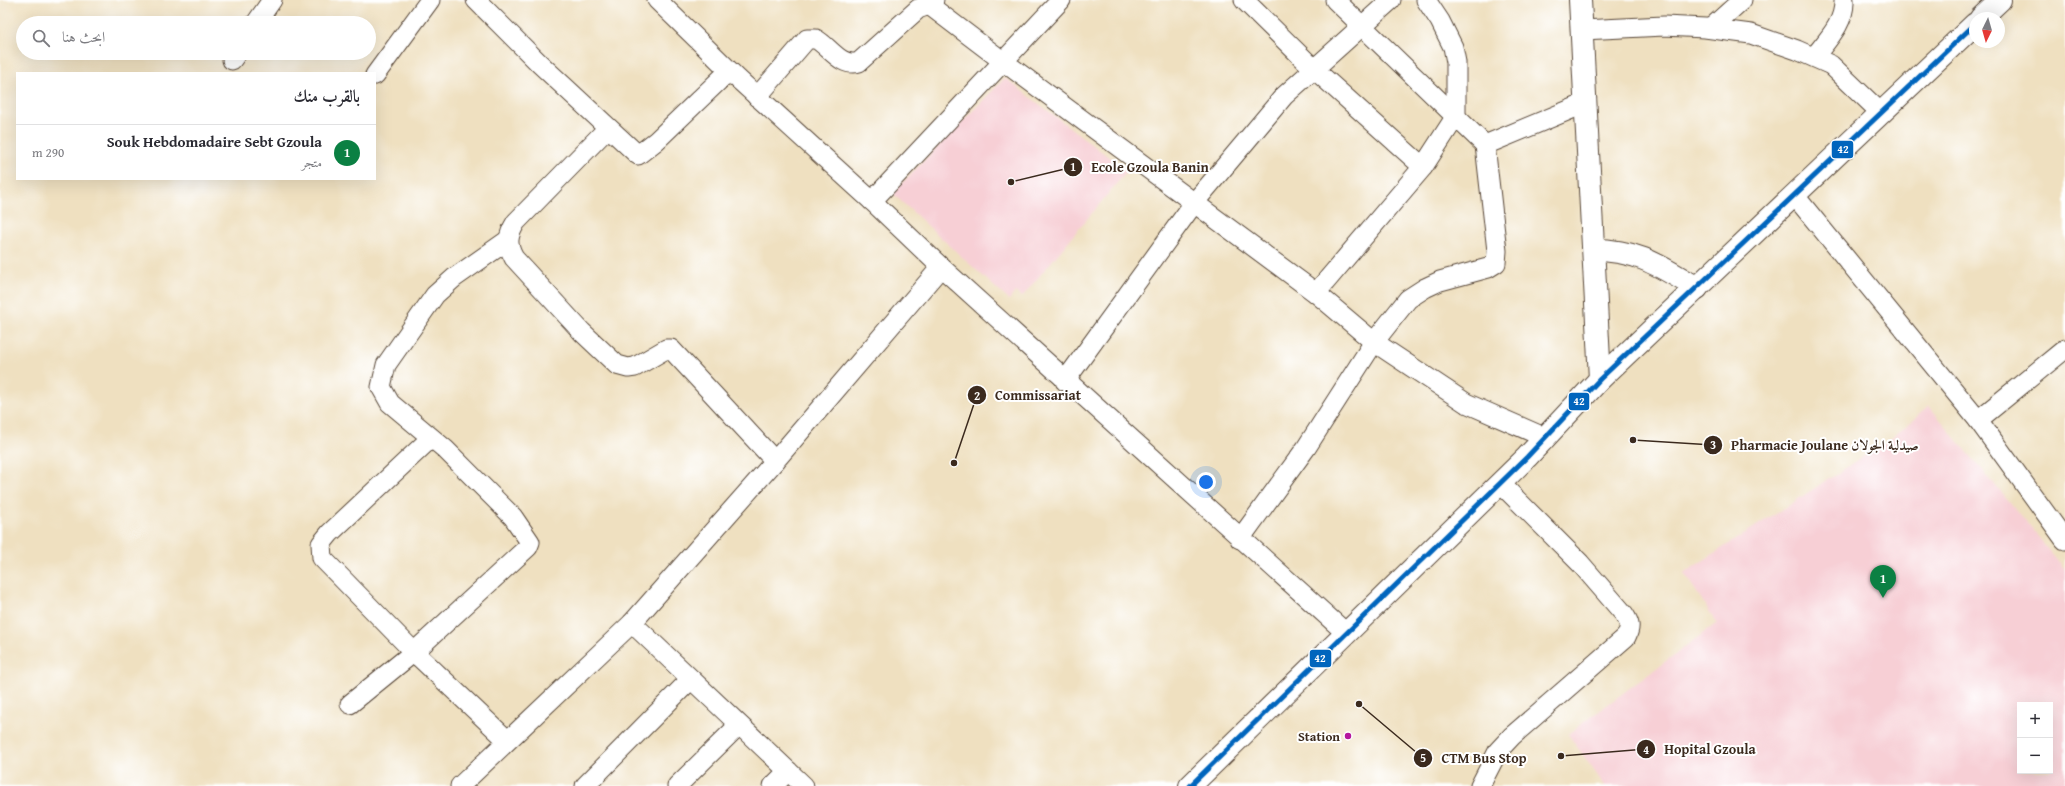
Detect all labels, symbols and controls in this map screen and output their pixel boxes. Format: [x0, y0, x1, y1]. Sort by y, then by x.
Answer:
north arrow [1969, 12, 2005, 48]
search box [16, 16, 376, 60]
text: ابحث هنا [62, 26, 105, 47]
icon: search [30, 27, 52, 49]
text: بالقرب منك [293, 83, 360, 108]
text: Souk Hebdomadaire Sebt Gzoula [107, 131, 322, 152]
line badge: 42 [1831, 140, 1854, 159]
text: 42 [1837, 141, 1849, 157]
text: 290 m [32, 143, 64, 162]
text: 1 [344, 143, 350, 162]
text: متجر [301, 153, 322, 172]
callout: Ecole Gzoula Banin [1063, 154, 1217, 180]
text: Ecole Gzoula Banin [1091, 157, 1210, 177]
text: 1 [1070, 158, 1076, 175]
callout: Commissariat [967, 382, 1089, 408]
text: Commissariat [995, 385, 1082, 405]
text: 2 [974, 387, 980, 404]
line badge: 42 [1568, 392, 1590, 411]
text: 42 [1573, 393, 1585, 409]
callout: Pharmacie Joulane صيدلية الجولان [1703, 432, 1927, 458]
text: Pharmacie Joulane صيدلية الجولان [1731, 435, 1919, 455]
text: 3 [1710, 436, 1716, 453]
your location [1196, 472, 1216, 492]
pin: 1 [1870, 565, 1896, 598]
line badge: 42 [1309, 649, 1332, 668]
text: 42 [1314, 650, 1326, 666]
map controls [2017, 702, 2053, 774]
button: + [2017, 702, 2053, 738]
place label: Station [1298, 727, 1340, 746]
marker: Station [1343, 731, 1353, 741]
callout: Hopital Gzoula [1636, 736, 1764, 762]
button: − [2017, 738, 2053, 774]
text: Hopital Gzoula [1664, 739, 1757, 759]
text: 4 [1643, 741, 1649, 758]
callout: CTM Bus Stop [1413, 745, 1534, 771]
text: CTM Bus Stop [1441, 748, 1527, 768]
text: 5 [1420, 749, 1426, 766]

